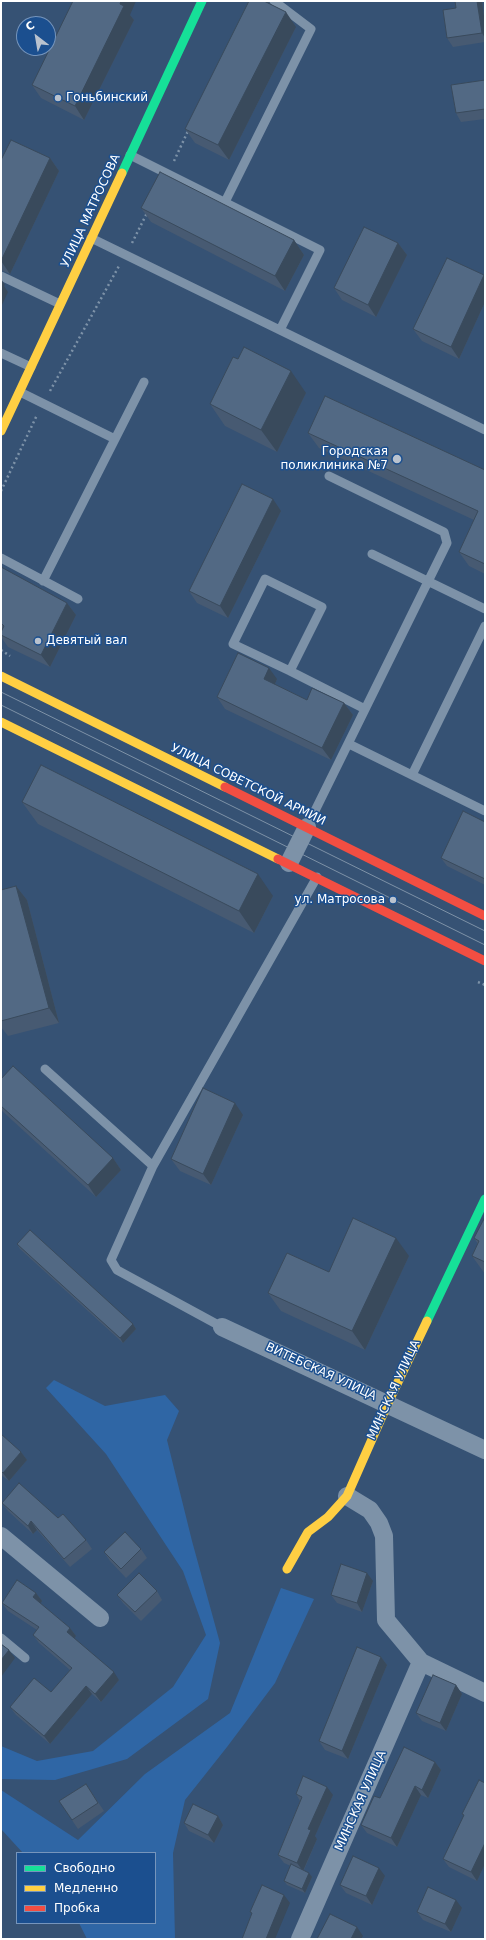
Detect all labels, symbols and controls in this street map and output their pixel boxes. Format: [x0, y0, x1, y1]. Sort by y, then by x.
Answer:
north arrow [16, 16, 56, 56]
text: С [23, 18, 37, 34]
place label: Гоньбинский [66, 91, 148, 105]
marker: Гоньбинский [53, 93, 63, 103]
street label: УЛИЦА МАТРОСОВА [58, 152, 124, 270]
place label: Городская поликлиника №7 [280, 445, 388, 473]
marker: Городская поликлиника №7 [391, 453, 403, 465]
place label: Девятый вал [46, 634, 127, 648]
marker: Девятый вал [33, 636, 43, 646]
street label: УЛИЦА СОВЕТСКОЙ АРМИИ [168, 741, 328, 829]
place label: ул. Матросова [295, 893, 385, 907]
marker: ул. Матросова [388, 895, 398, 905]
street label: МИНСКАЯ УЛИЦА [365, 1338, 423, 1442]
street label: ВИТЕБСКАЯ УЛИЦА [263, 1340, 379, 1404]
street label: МИНСКАЯ УЛИЦА [332, 1749, 390, 1853]
legend [16, 1852, 156, 1924]
text: Свободно [54, 1861, 115, 1875]
text: Медленно [54, 1881, 118, 1895]
text: Пробка [54, 1901, 100, 1915]

